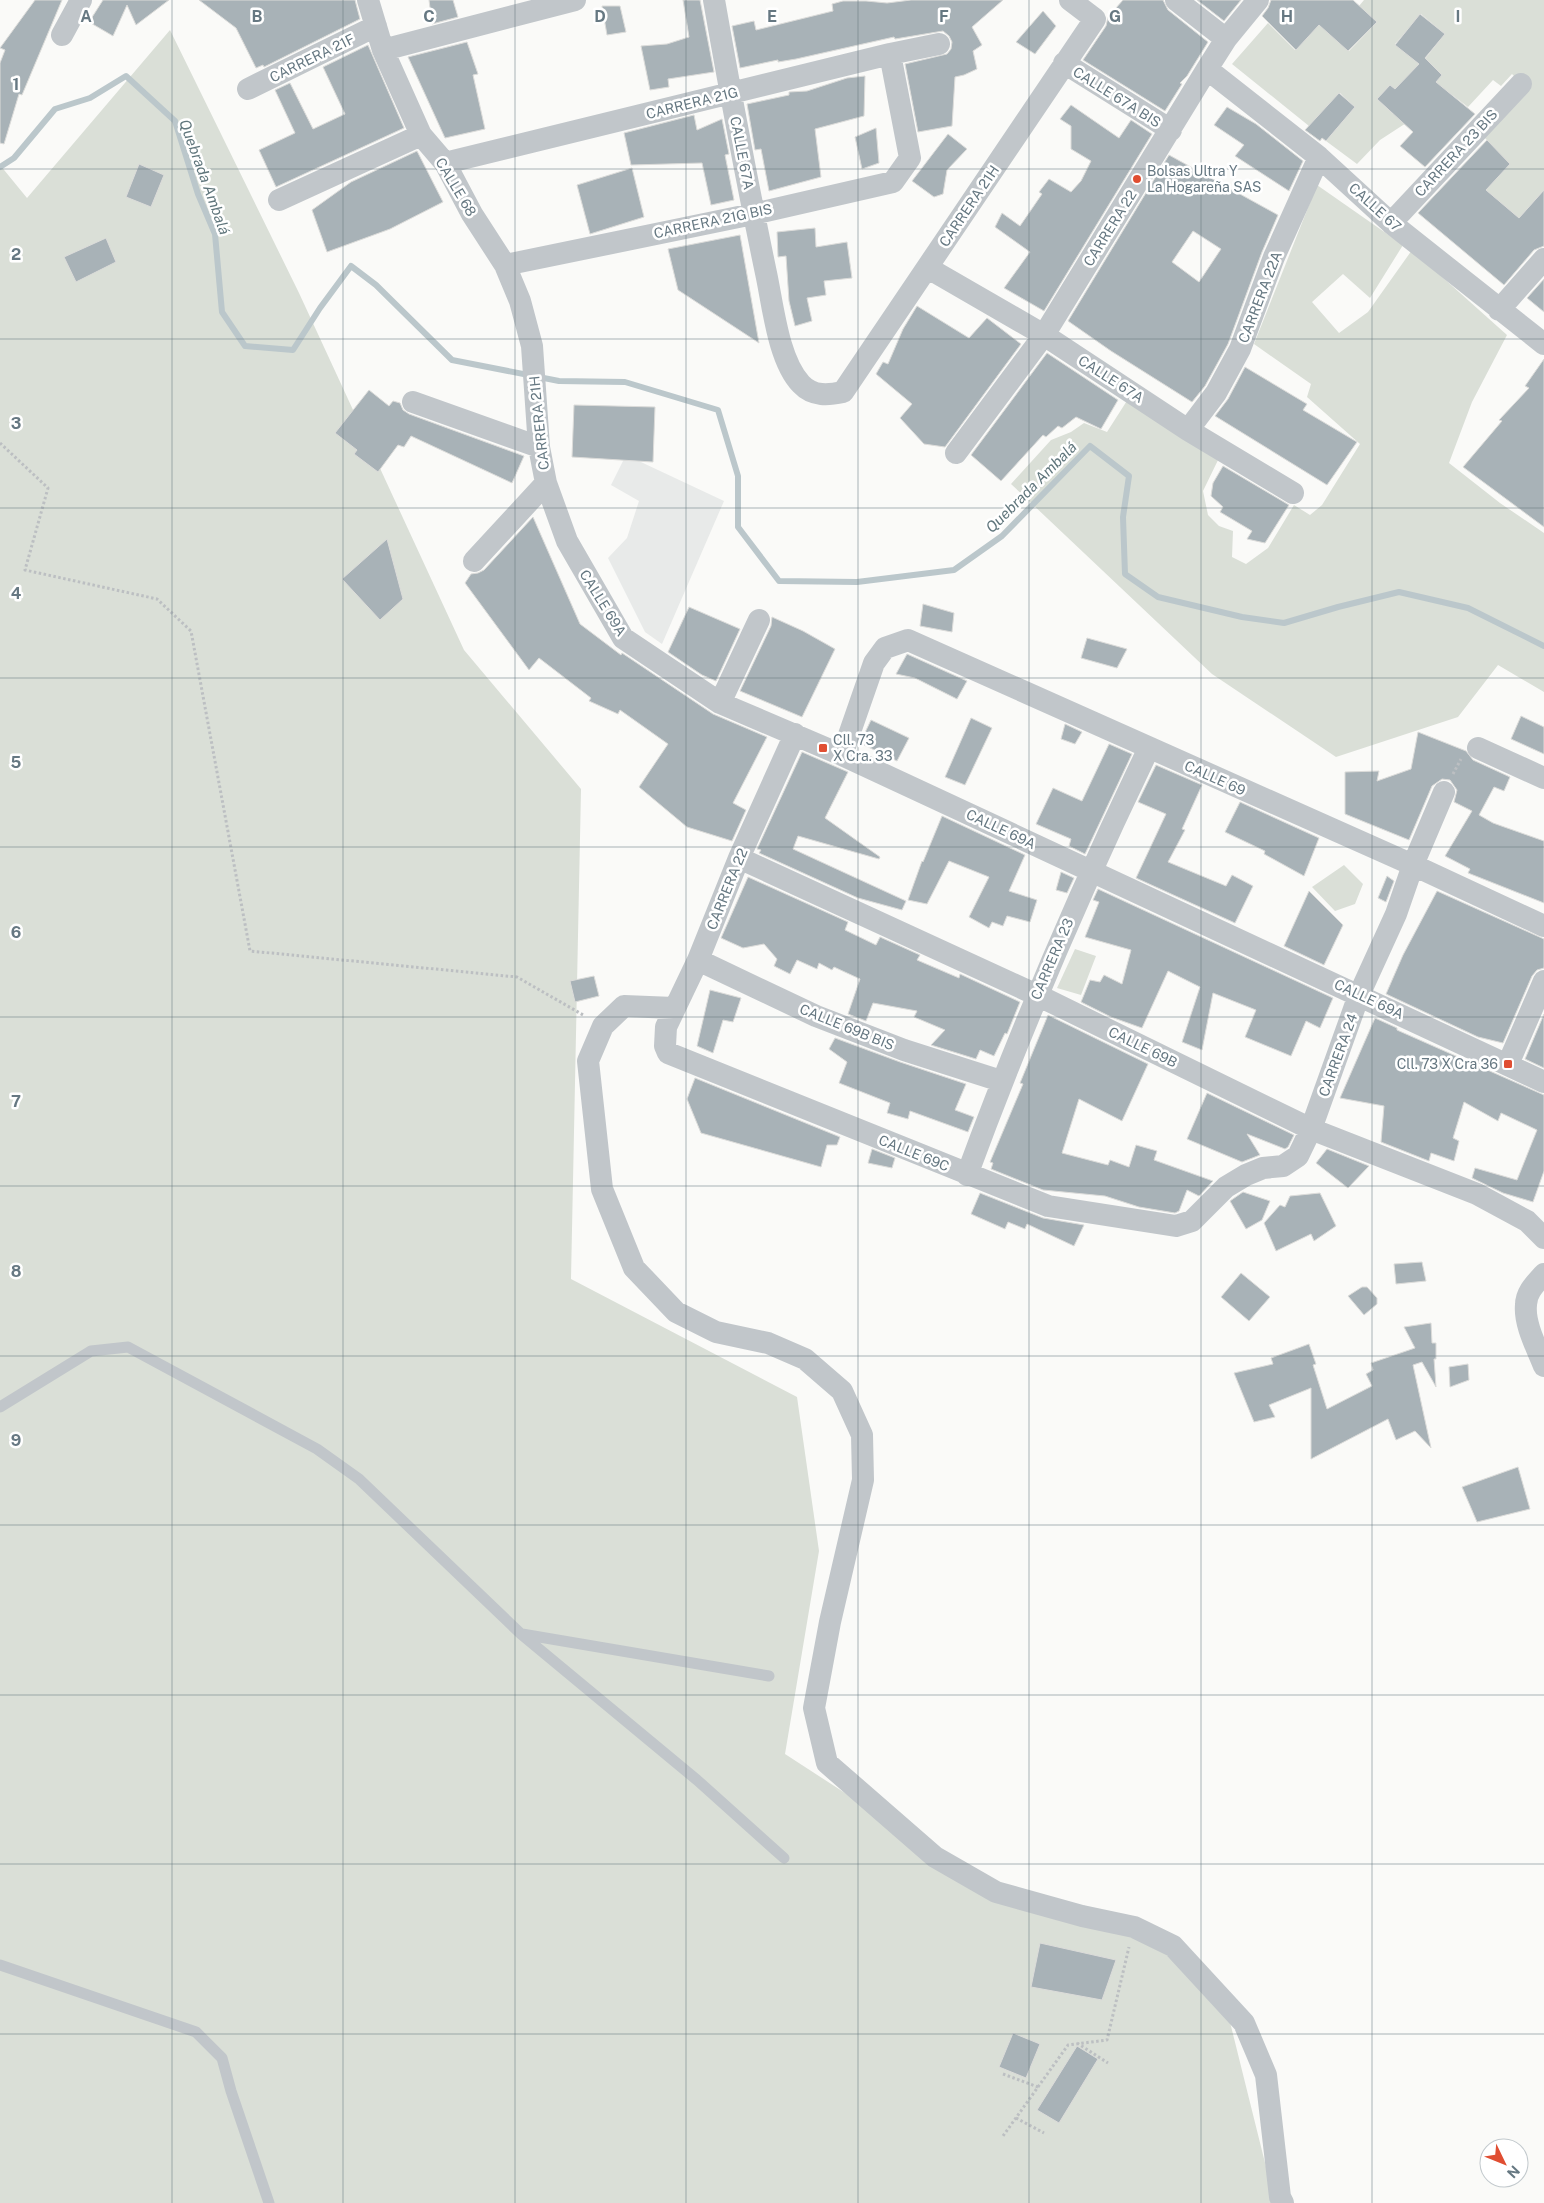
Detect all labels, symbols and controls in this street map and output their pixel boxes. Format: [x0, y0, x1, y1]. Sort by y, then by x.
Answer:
text: A [80, 7, 92, 26]
text: B [252, 7, 263, 26]
text: C [423, 7, 435, 26]
text: D [594, 7, 606, 26]
text: E [767, 7, 777, 26]
text: F [939, 7, 949, 26]
text: G [1109, 7, 1121, 26]
text: H [1281, 7, 1293, 26]
text: I [1456, 7, 1460, 26]
street label: CARRERA 21F [267, 31, 357, 85]
street label: CALLE 67A BIS [1070, 64, 1164, 130]
text: 1 [13, 75, 19, 94]
street label: CARRERA 21G [644, 84, 740, 122]
street label: CARRERA 23 BIS [1411, 106, 1501, 200]
street label: CALLE 67A [727, 115, 757, 191]
water label: Quebrada Ambalá [176, 117, 234, 237]
street label: CALLE 68 [432, 155, 480, 219]
street label: CARRERA 21H [936, 162, 1002, 250]
place label: Bolsas Ultra Y La Hogareña SAS [1147, 163, 1262, 195]
marker: Bolsas Ultra Y La Hogareña SAS [1131, 173, 1143, 185]
street label: CALLE 67 [1346, 179, 1404, 235]
street label: CARRERA 22 [1080, 187, 1140, 269]
street label: CARRERA 21G BIS [652, 201, 774, 241]
text: 2 [11, 245, 21, 264]
street label: CARRERA 22A [1235, 249, 1285, 345]
street label: CALLE 67A [1075, 352, 1147, 406]
street label: CARRERA 21H [526, 375, 552, 471]
text: 3 [11, 414, 21, 433]
water label: Quebrada Ambalá [982, 438, 1080, 536]
street label: CALLE 69A [576, 567, 630, 639]
text: 4 [11, 584, 22, 603]
place label: Cll. 73 X Cra. 33 [833, 732, 893, 764]
marker: Cll. 73 X Cra. 33 [817, 742, 829, 754]
text: 5 [11, 753, 22, 772]
street label: CALLE 69 [1182, 757, 1248, 799]
street label: CALLE 69A [964, 806, 1038, 852]
street label: CARRERA 22 [703, 846, 751, 932]
street label: CARRERA 23 [1028, 916, 1076, 1002]
text: 6 [11, 923, 21, 942]
street label: CALLE 69A [1332, 976, 1406, 1022]
street label: CALLE 69B BIS [797, 1001, 897, 1053]
street label: CARRERA 24 [1316, 1011, 1360, 1099]
street label: CALLE 69B [1106, 1024, 1180, 1070]
place label: Cll. 73 X Cra 36 [1397, 1056, 1498, 1072]
marker: Cll. 73 X Cra 36 [1502, 1058, 1514, 1070]
text: 7 [11, 1092, 21, 1111]
street label: CALLE 69C [876, 1132, 952, 1174]
text: 8 [11, 1262, 22, 1281]
text: 9 [11, 1431, 21, 1450]
north arrow [1479, 2138, 1529, 2188]
text: N [1504, 2162, 1523, 2181]

